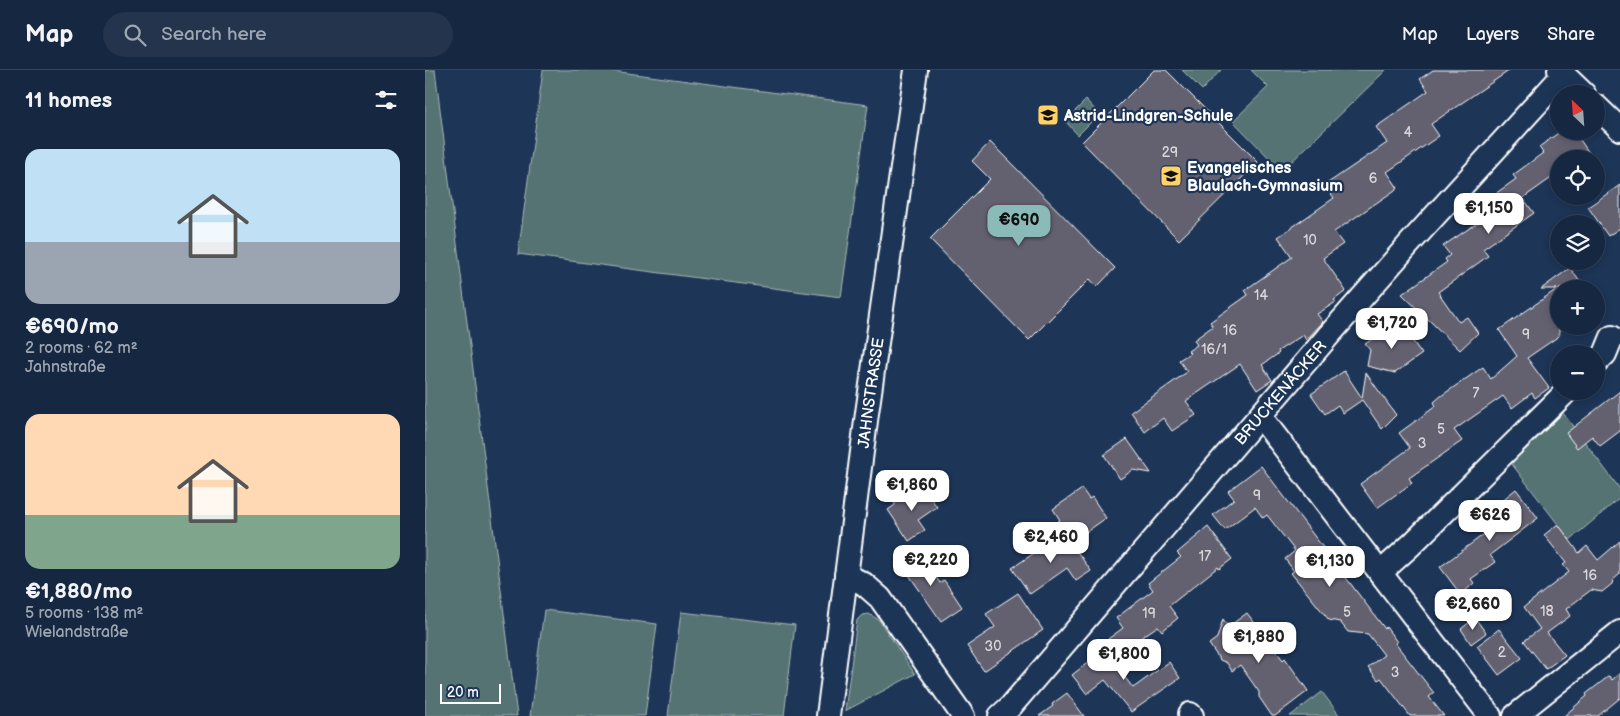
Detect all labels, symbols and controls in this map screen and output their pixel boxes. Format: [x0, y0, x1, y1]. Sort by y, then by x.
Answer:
search box [103, 12, 453, 57]
text: Map [25, 20, 73, 49]
icon: search [121, 21, 149, 49]
text: Search here [161, 23, 267, 46]
text: Map [1402, 24, 1438, 45]
text: Layers [1466, 24, 1519, 45]
text: Share [1547, 24, 1595, 45]
north arrow [1550, 85, 1605, 140]
map controls [1550, 85, 1605, 400]
icon: filters [372, 86, 400, 114]
text: 11 homes [25, 88, 112, 113]
school or university icon: Astrid-Lindgren-Schule [1036, 103, 1060, 127]
place label: Astrid-Lindgren-Schule [1063, 107, 1233, 126]
house number: 4 [1404, 124, 1413, 141]
house number: 29 [1162, 144, 1178, 161]
button: locate [1550, 150, 1605, 205]
place label: Evangelisches Blaulach-Gymnasium [1187, 159, 1343, 196]
school or university icon: Evangelisches Blaulach-Gymnasium [1159, 164, 1183, 188]
house number: 6 [1369, 170, 1378, 187]
icon: home [168, 181, 258, 271]
pin: €1,150 [1448, 192, 1530, 235]
text: €1,150 [1465, 199, 1513, 218]
pin: €690 [989, 204, 1049, 247]
text: €690 [998, 211, 1040, 230]
button: layers [1550, 215, 1605, 270]
house number: 10 [1303, 232, 1317, 249]
button: + [1550, 280, 1605, 335]
house number: 14 [1254, 287, 1268, 304]
pin: €1,720 [1351, 308, 1433, 350]
text: €690/mo [25, 314, 119, 339]
text: €1,720 [1367, 314, 1417, 333]
house number: 16 [1223, 322, 1237, 339]
house number: 9 [1522, 326, 1530, 343]
street label: JAHNSTRASSE [855, 336, 889, 449]
street label: BRUCKENÄCKER [1231, 337, 1331, 449]
text: 2 rooms · 62 m² [25, 339, 138, 358]
house number: 16/1 [1201, 341, 1227, 358]
button: − [1550, 345, 1605, 400]
text: Jahnstraße [25, 358, 106, 377]
house number: 7 [1473, 385, 1480, 402]
house number: 5 [1437, 421, 1445, 438]
house number: 3 [1418, 435, 1426, 452]
icon: home [168, 446, 258, 536]
pin: €1,860 [871, 470, 953, 512]
text: €1,860 [886, 476, 938, 495]
house number: 9 [1253, 487, 1261, 504]
pin: €626 [1460, 500, 1520, 542]
text: €626 [1469, 506, 1511, 525]
pin: €2,460 [1010, 522, 1092, 564]
text: €2,460 [1024, 528, 1078, 547]
pin: €2,220 [890, 544, 972, 587]
pin: €1,130 [1289, 546, 1371, 588]
house number: 17 [1199, 548, 1211, 565]
text: €2,220 [904, 551, 958, 570]
text: €1,130 [1306, 552, 1354, 571]
house number: 16 [1583, 567, 1597, 584]
text: €1,880/mo [25, 579, 132, 604]
pin: €2,660 [1432, 588, 1514, 631]
text: €2,660 [1446, 595, 1500, 614]
house number: 18 [1540, 603, 1554, 620]
text: 5 rooms · 138 m² [25, 604, 144, 623]
house number: 5 [1343, 604, 1351, 621]
house number: 19 [1142, 605, 1156, 622]
pin: €1,880 [1218, 622, 1300, 664]
text: Wielandstraße [25, 623, 129, 642]
text: €1,880 [1233, 628, 1285, 647]
house number: 30 [985, 638, 1001, 655]
pin: €1,800 [1083, 638, 1165, 681]
house number: 2 [1498, 644, 1507, 661]
text: €1,800 [1098, 645, 1150, 664]
house number: 3 [1391, 664, 1399, 681]
scale bar [440, 681, 501, 704]
text: 20 m [447, 684, 479, 701]

